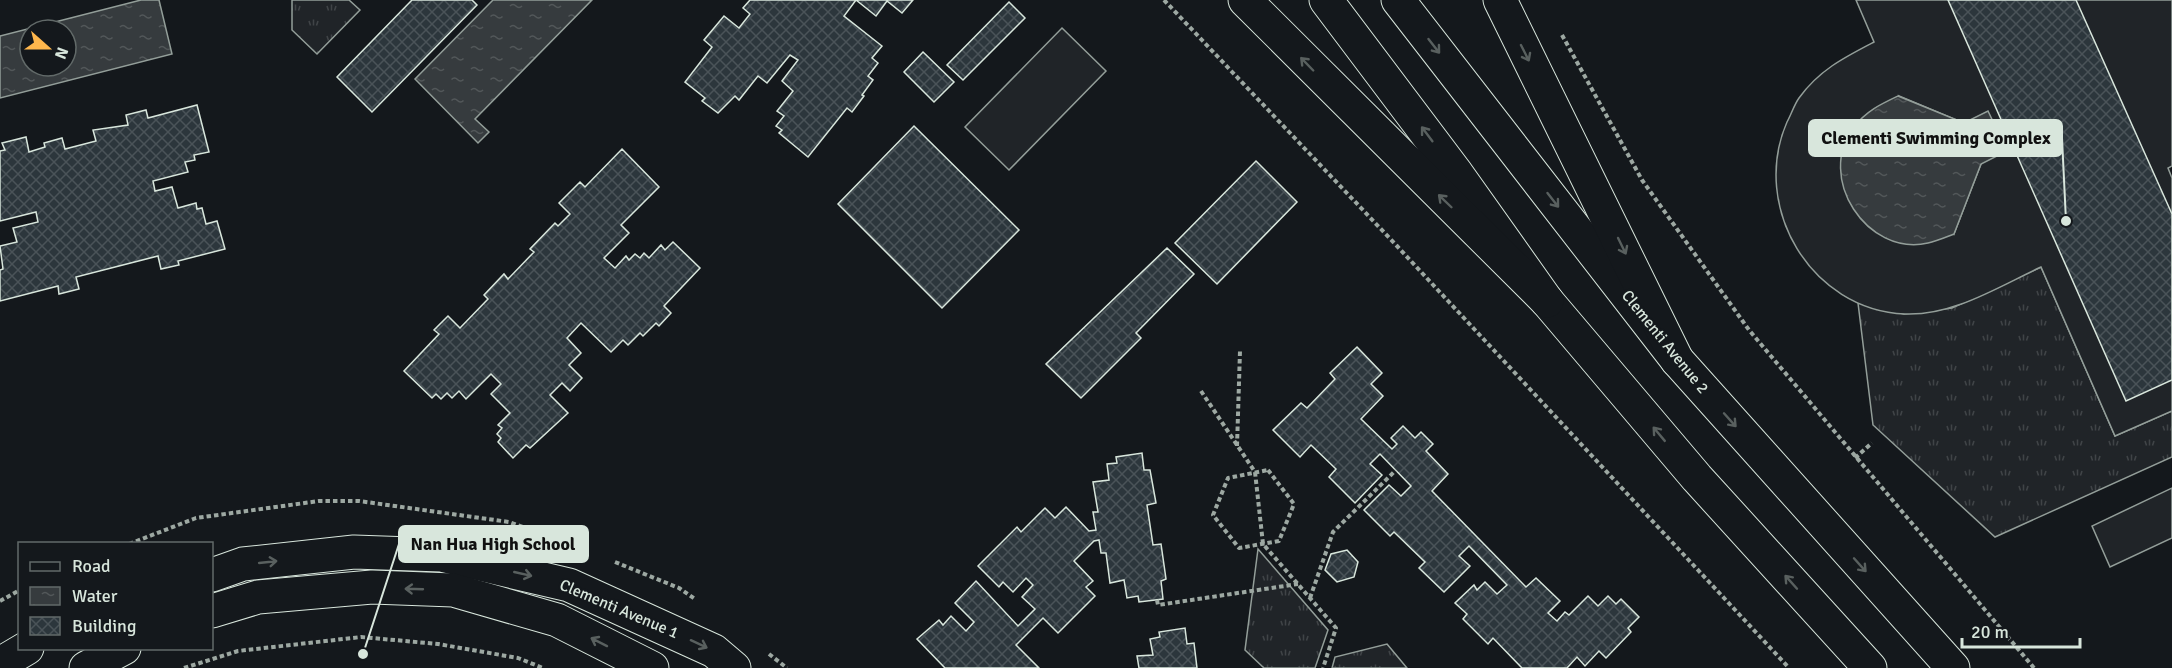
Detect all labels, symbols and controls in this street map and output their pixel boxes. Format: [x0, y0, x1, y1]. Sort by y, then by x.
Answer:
north arrow [18, 18, 78, 78]
one-way arrow [1427, 38, 1440, 54]
text: N [50, 44, 72, 62]
one-way arrow [1519, 44, 1531, 61]
one-way arrow [1299, 56, 1314, 71]
callout: Clementi Swimming Complex [1809, 120, 2062, 156]
one-way arrow [1421, 126, 1434, 142]
text: Clementi Swimming Complex [1821, 127, 2051, 149]
one-way arrow [1547, 192, 1560, 208]
one-way arrow [1437, 194, 1452, 209]
one-way arrow [1616, 237, 1628, 255]
street label: Clementi Avenue 2 [1617, 286, 1713, 398]
one-way arrow [1723, 412, 1737, 427]
one-way arrow [1653, 426, 1666, 442]
callout: Nan Hua High School [399, 526, 588, 562]
text: Nan Hua High School [411, 533, 576, 555]
legend [18, 542, 213, 650]
text: Road [72, 555, 111, 577]
one-way arrow [258, 556, 278, 567]
one-way arrow [1853, 557, 1867, 572]
one-way arrow [513, 569, 533, 580]
one-way arrow [1784, 574, 1798, 589]
street label: Clementi Avenue 1 [556, 575, 682, 643]
one-way arrow [404, 583, 424, 594]
text: Water [72, 585, 118, 607]
scale bar [1962, 611, 2080, 649]
text: Building [72, 615, 136, 637]
text: 20 m [1971, 621, 2009, 643]
one-way arrow [591, 635, 609, 647]
one-way arrow [689, 639, 707, 650]

